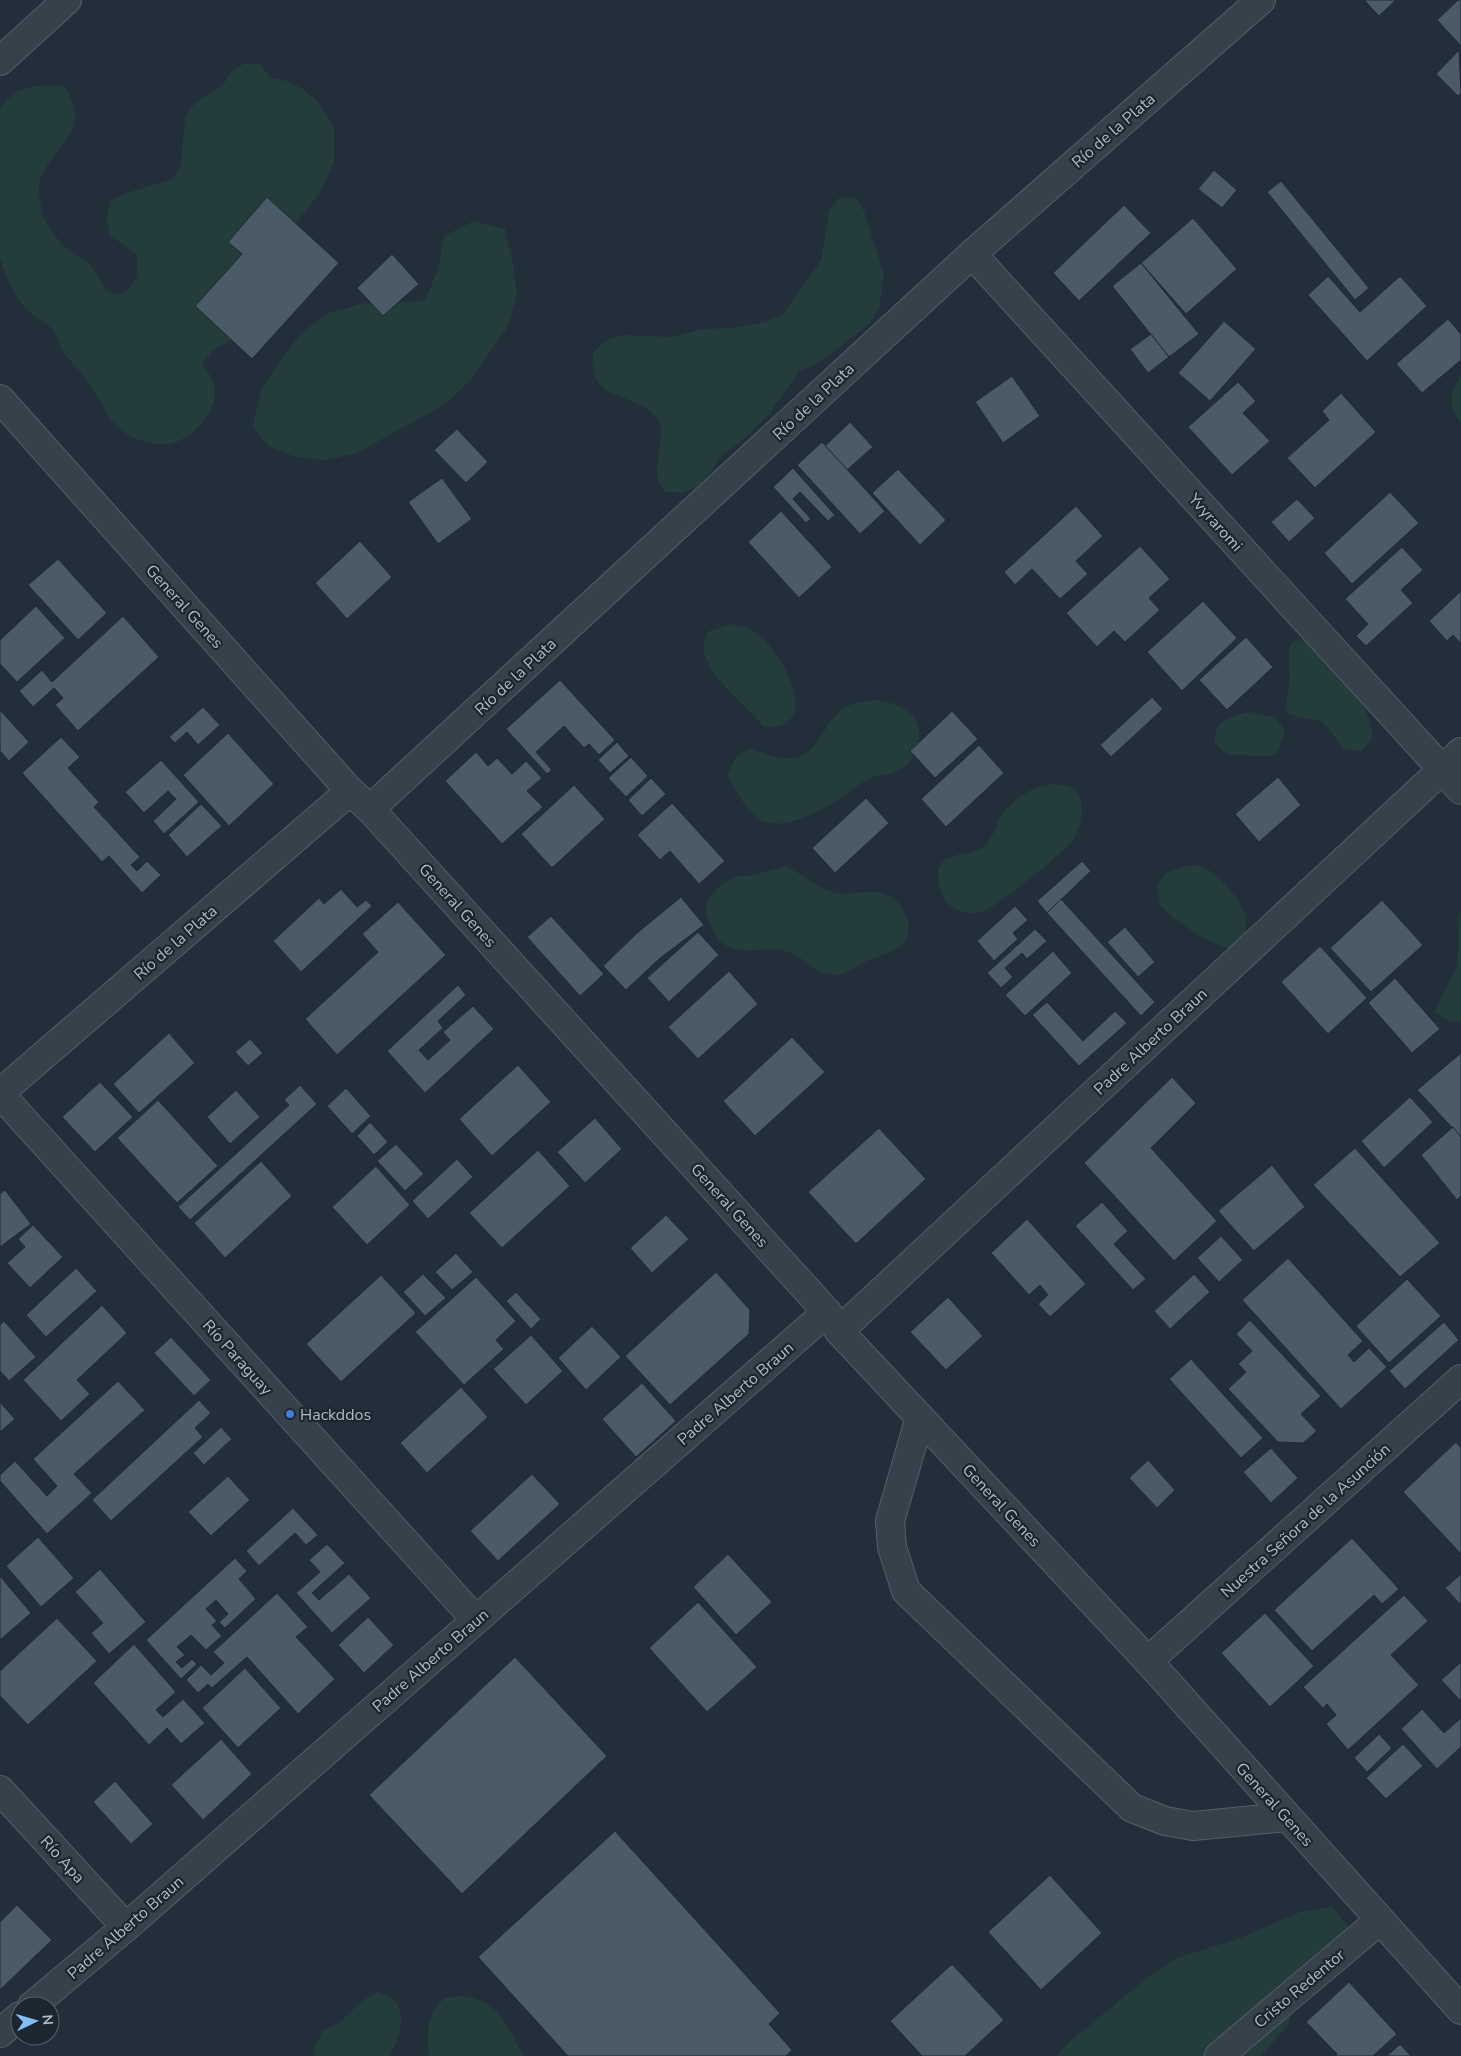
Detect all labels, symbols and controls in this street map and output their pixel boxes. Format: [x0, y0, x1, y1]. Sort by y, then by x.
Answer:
street label: Río de la Plata [1067, 88, 1160, 173]
street label: Río de la Plata [768, 358, 859, 445]
street label: Yvyraromi [1183, 488, 1247, 556]
street label: General Genes [141, 560, 228, 653]
street label: Río de la Plata [470, 633, 561, 720]
street label: General Genes [414, 859, 501, 952]
street label: Río de la Plata [129, 900, 222, 985]
street label: Padre Alberto Braun [1089, 983, 1212, 1100]
street label: General Genes [686, 1159, 773, 1252]
street label: Río Paraguay [197, 1315, 278, 1401]
street label: Padre Alberto Braun [673, 1337, 799, 1451]
place label: Hackddos [300, 1404, 371, 1426]
marker: Hackddos [284, 1408, 296, 1420]
street label: Nuestra Señora de la Asunción [1216, 1439, 1395, 1603]
street label: General Genes [957, 1459, 1046, 1552]
street label: Padre Alberto Braun [368, 1604, 494, 1718]
street label: General Genes [1231, 1758, 1318, 1851]
street label: Río Apa [35, 1831, 89, 1888]
street label: Padre Alberto Braun [63, 1871, 189, 1985]
street label: Cristo Redentor [1249, 1944, 1350, 2033]
north arrow [10, 1996, 60, 2046]
text: N [38, 2014, 57, 2026]

